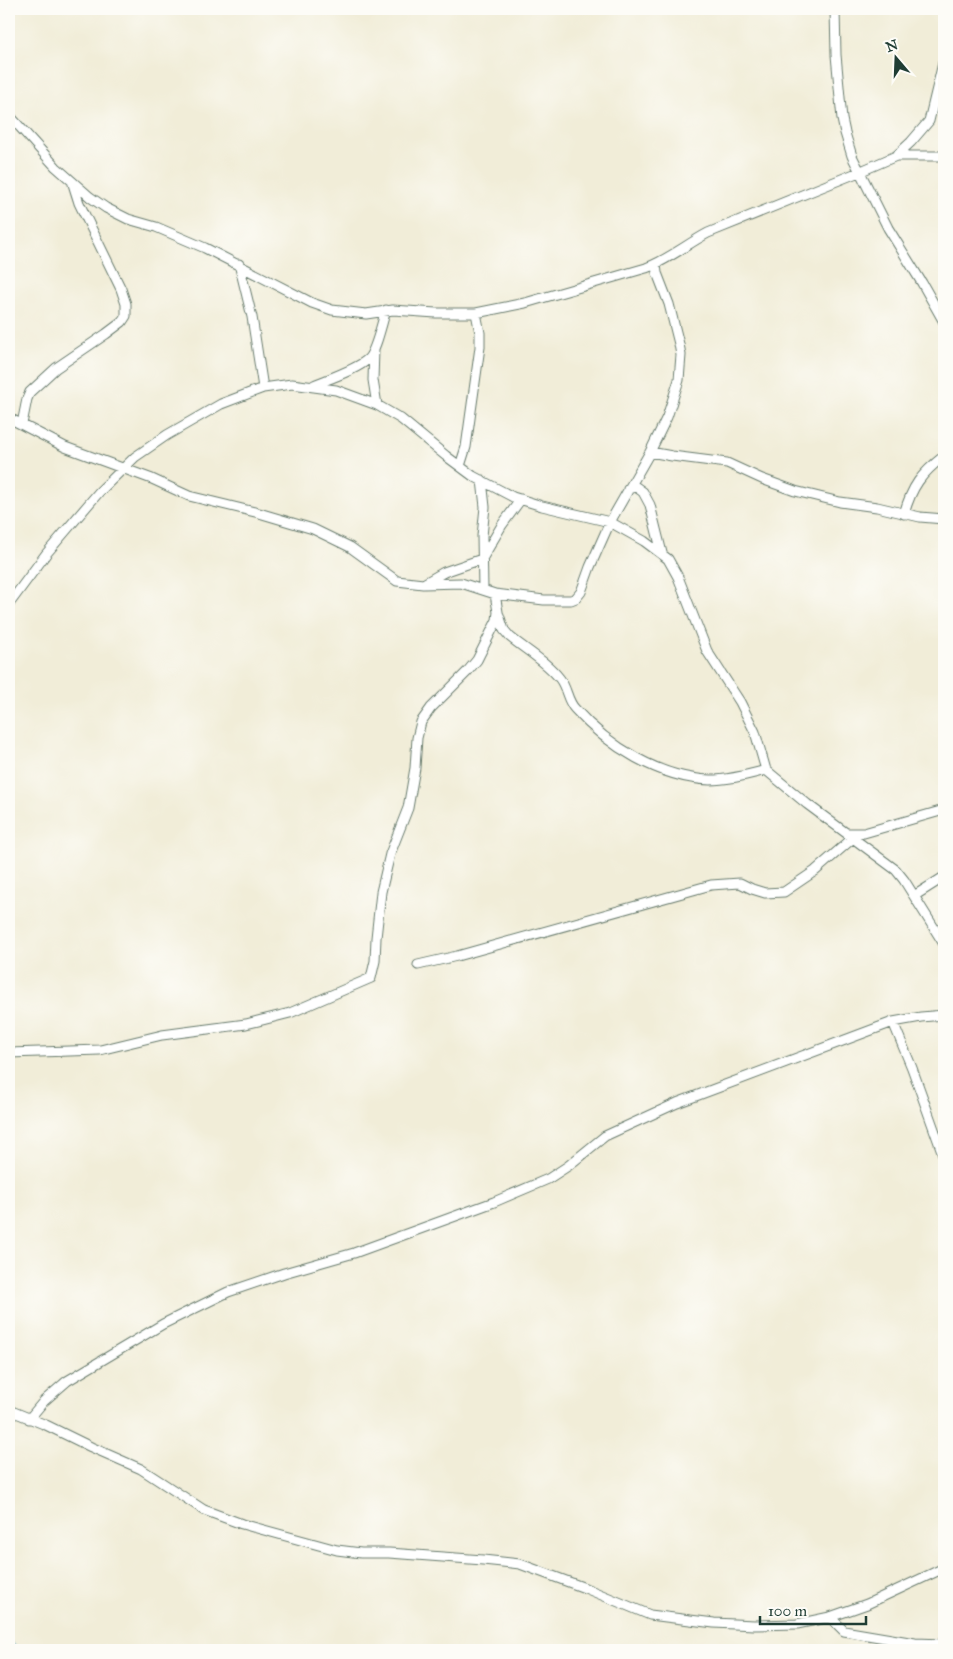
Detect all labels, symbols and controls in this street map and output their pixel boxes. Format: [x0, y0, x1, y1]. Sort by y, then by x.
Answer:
north arrow [870, 32, 920, 82]
text: N [884, 36, 900, 56]
scale bar [760, 1594, 867, 1626]
text: 100 m [768, 1602, 808, 1620]

